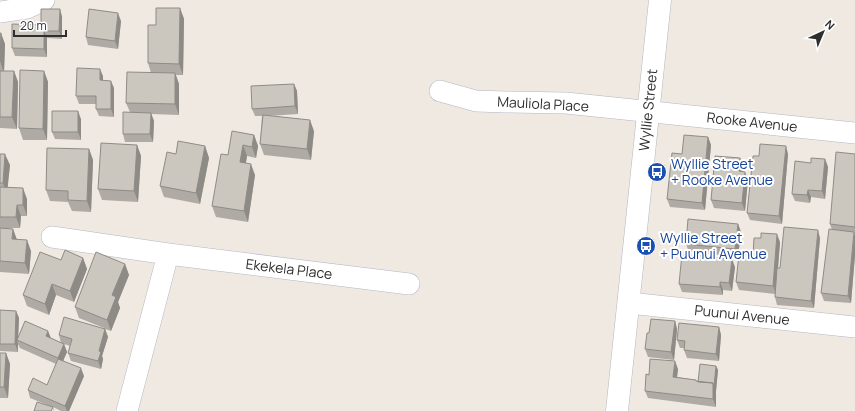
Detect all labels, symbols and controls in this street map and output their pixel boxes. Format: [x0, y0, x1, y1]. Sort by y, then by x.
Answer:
scale bar [14, 12, 66, 38]
north arrow [803, 12, 843, 52]
text: N [822, 16, 838, 33]
text: 20 m [20, 17, 47, 34]
street label: Wyllie Street [634, 68, 661, 152]
street label: Mauliola Place [497, 92, 589, 115]
street label: Rooke Avenue [706, 107, 798, 136]
place label: Wyllie Street + Rooke Avenue [671, 154, 773, 189]
bus stop icon: Wyllie Street + Rooke Avenue [646, 161, 668, 183]
place label: Wyllie Street + Puunui Avenue [660, 228, 767, 263]
bus stop icon: Wyllie Street + Puunui Avenue [635, 235, 657, 257]
street label: Ekekela Place [245, 254, 333, 283]
street label: Puunui Avenue [693, 300, 791, 329]

